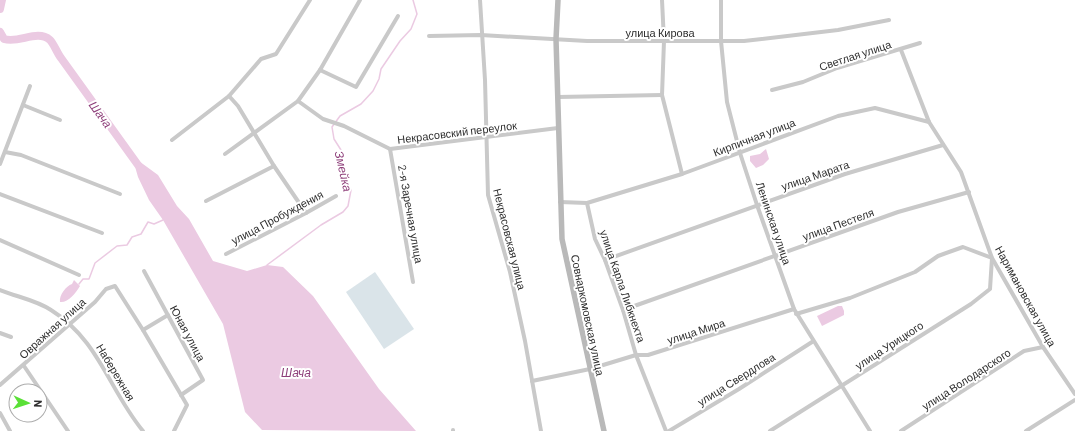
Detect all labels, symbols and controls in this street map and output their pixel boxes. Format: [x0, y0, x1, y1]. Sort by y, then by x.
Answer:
street label: улица Кирова [625, 26, 695, 39]
street label: Светлая улица [817, 37, 894, 73]
water label: Шача [87, 98, 116, 130]
street label: Кирпичная улица [711, 115, 798, 159]
street label: Некрасовский переулок [397, 118, 518, 146]
water label: Змейка [333, 149, 356, 193]
street label: улица Марата [779, 157, 851, 193]
street label: 2-я Заречная улица [396, 164, 426, 265]
street label: Ленинская улица [754, 180, 795, 267]
street label: улица Пробуждения [229, 187, 325, 247]
street label: Некрасовская улица [491, 187, 529, 292]
street label: улица Пестеля [801, 205, 875, 243]
street label: улица Карла Либкнехта [598, 228, 649, 345]
street label: Наримановская улица [993, 243, 1060, 349]
street label: Совнаркомовская улица [569, 253, 607, 378]
street label: Овражная улица [16, 294, 88, 361]
street label: Юная улица [168, 303, 209, 364]
street label: улица Мира [665, 315, 727, 346]
street label: улица Урицкого [853, 318, 925, 372]
street label: Набережная [94, 341, 138, 403]
street label: улица Володарского [919, 345, 1013, 413]
street label: улица Свердлова [695, 349, 778, 408]
water label: Шача [281, 365, 311, 379]
north arrow [8, 383, 48, 423]
text: N [32, 400, 45, 408]

